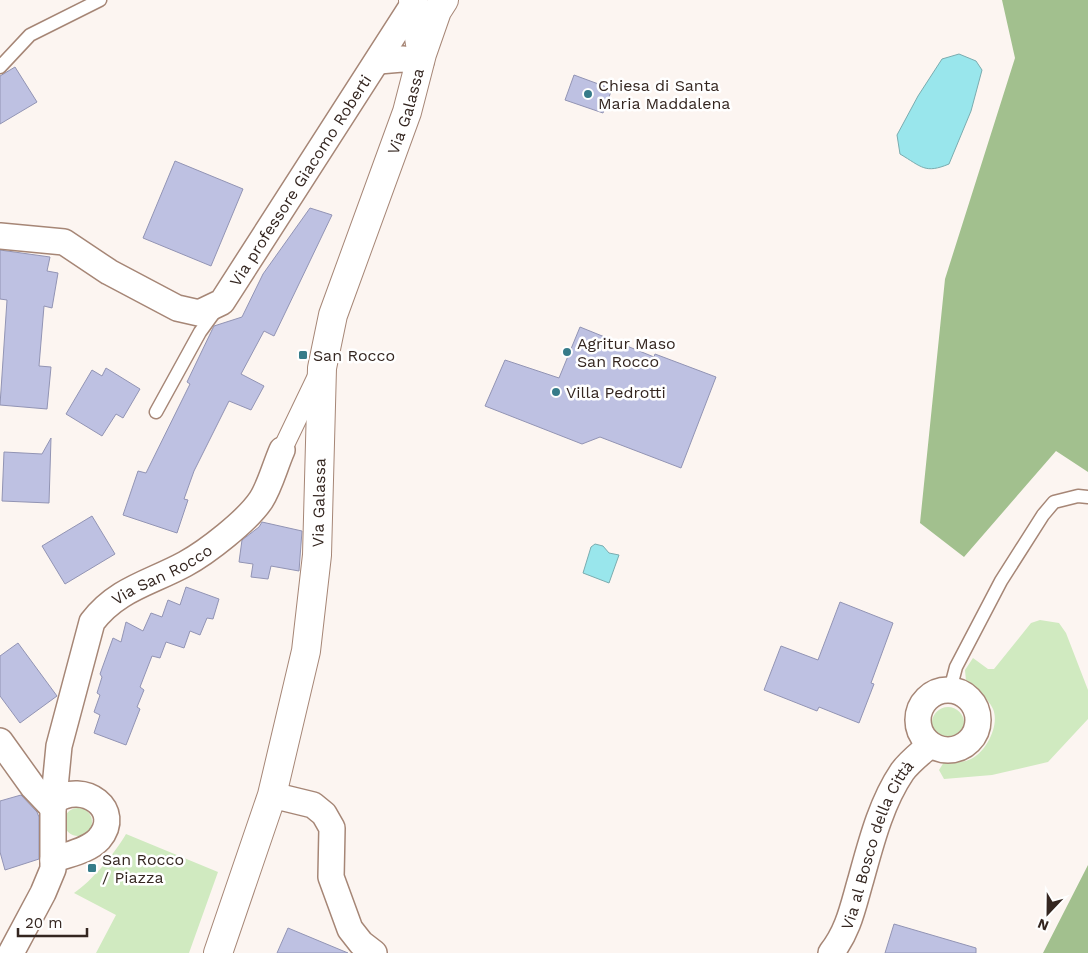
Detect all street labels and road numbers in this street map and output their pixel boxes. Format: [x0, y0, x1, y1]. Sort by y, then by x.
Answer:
street label: Via Galassa [383, 66, 427, 157]
street label: Via professore Giacomo Roberti [225, 71, 375, 290]
street label: Via Galassa [308, 458, 329, 548]
street label: Via San Rocco [108, 540, 216, 609]
street label: Via al Bosco della Città [837, 756, 917, 933]

